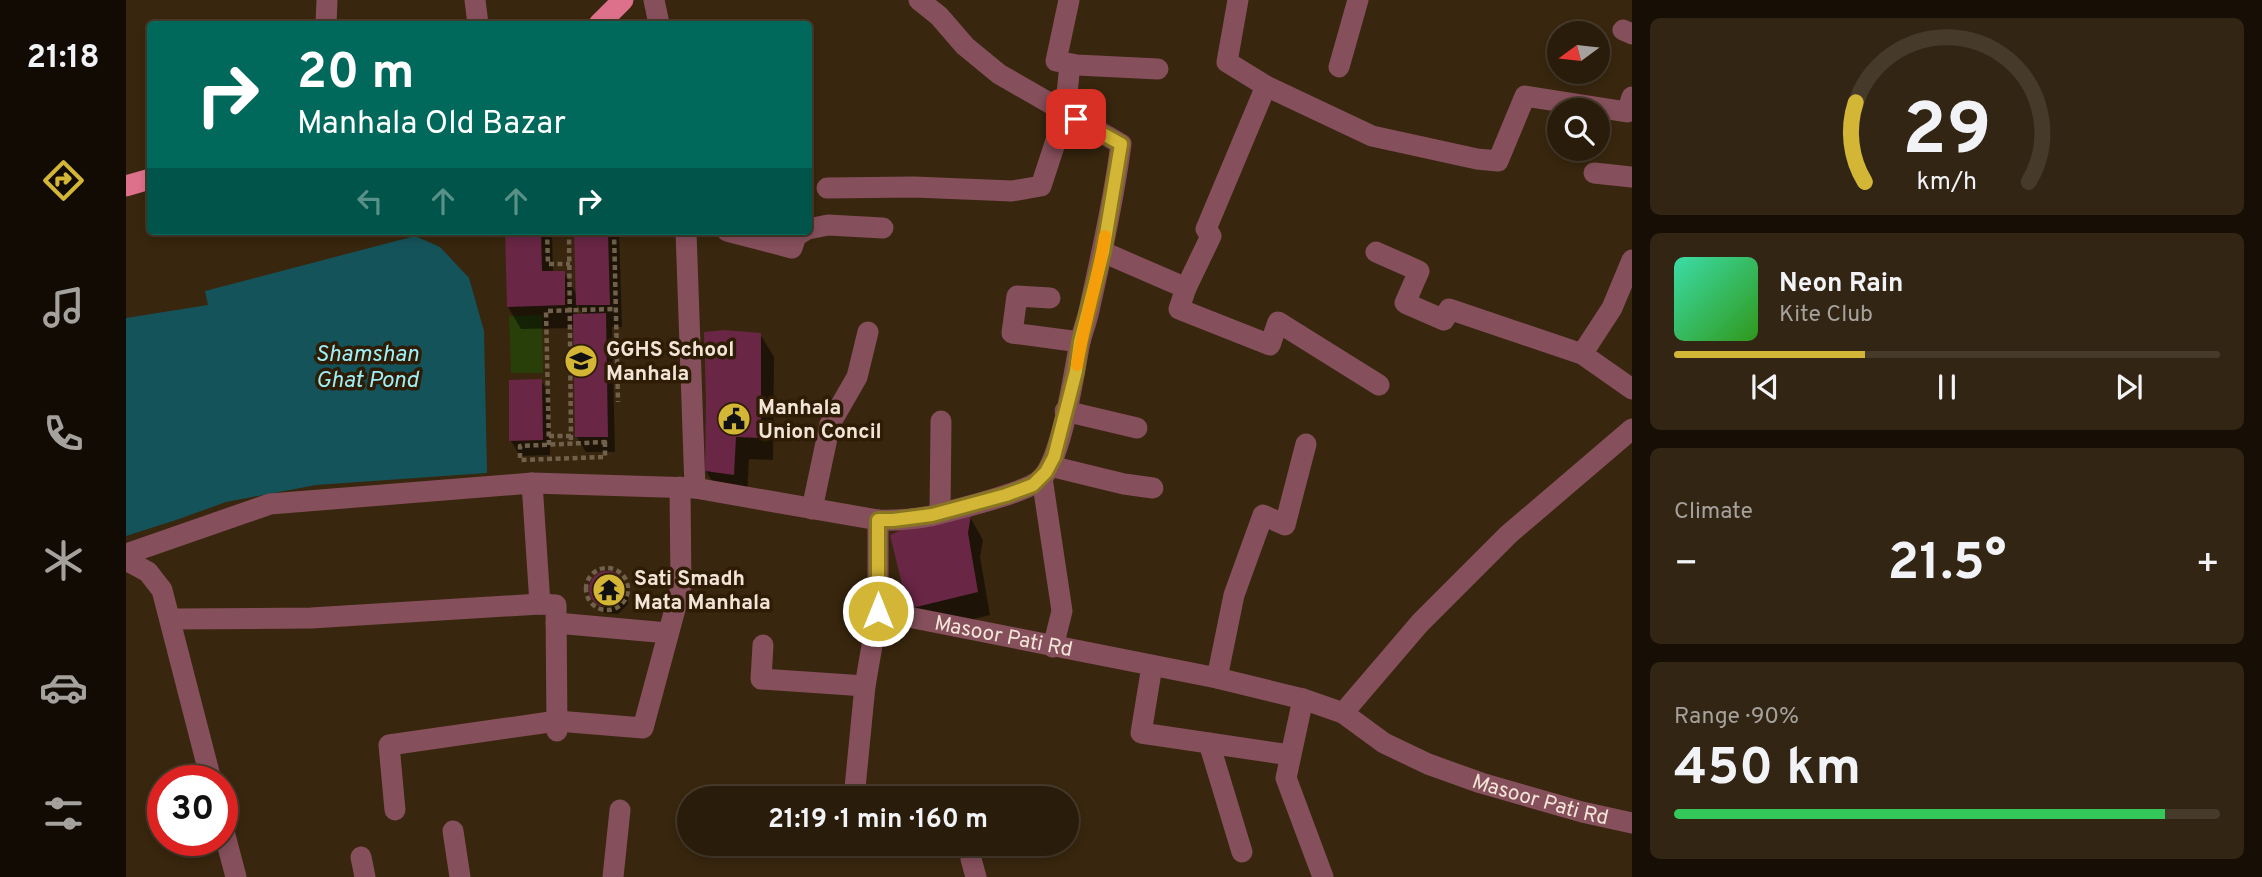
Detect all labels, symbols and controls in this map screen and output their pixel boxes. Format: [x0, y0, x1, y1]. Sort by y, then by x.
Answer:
north arrow [1547, 21, 1610, 84]
map controls [1547, 21, 1610, 161]
text: 21:18 [26, 39, 100, 79]
text: 20 m [297, 44, 414, 106]
icon: right [182, 49, 273, 140]
pin [1046, 89, 1106, 149]
text: 29 [1902, 89, 1992, 181]
button: search [1547, 98, 1610, 161]
icon: arrive [1057, 100, 1095, 138]
text: Manhala Old Bazar [297, 105, 566, 145]
icon: directions [39, 156, 88, 205]
text: km/h [1917, 167, 1977, 199]
icon: left [351, 182, 389, 220]
icon: ahead [424, 182, 462, 220]
icon: ahead [497, 182, 535, 220]
icon: right [570, 182, 608, 220]
text: Neon Rain [1779, 268, 1904, 301]
icon: music [39, 283, 88, 332]
text: Kite Club [1779, 301, 1873, 330]
place label: GGHS School Manhala [606, 337, 734, 388]
water label: Shamshan Ghat Pond [315, 341, 420, 396]
school or university icon: GGHS School Manhala [562, 342, 600, 380]
icon: previous [1746, 368, 1784, 406]
icon: pause [1928, 368, 1966, 406]
icon: next [2110, 368, 2148, 406]
place label: Manhala Union Concil [758, 395, 882, 446]
public building icon: Manhala Union Concil [715, 400, 753, 438]
icon: phone [39, 409, 88, 458]
text: Climate [1674, 498, 1753, 527]
text: 21.5° [1888, 532, 2006, 598]
icon: climate [39, 536, 88, 585]
text: − [1674, 541, 1699, 590]
text: + [2195, 541, 2220, 590]
place label: Sati Smadh Mata Manhala [634, 566, 771, 617]
temple icon: Sati Smadh Mata Manhala [590, 571, 628, 609]
position arrow [841, 574, 915, 648]
street label: Masoor Pati Rd [932, 610, 1075, 664]
icon: car [39, 663, 88, 712]
text: Range · 90% [1674, 703, 1799, 732]
text: 450 km [1674, 737, 1861, 803]
speed limit sign: 30 [147, 765, 238, 856]
street label: Masoor Pati Rd [1468, 769, 1611, 832]
icon: filters [39, 789, 88, 838]
text: 21:19 · 1 min · 160 m [768, 804, 988, 837]

